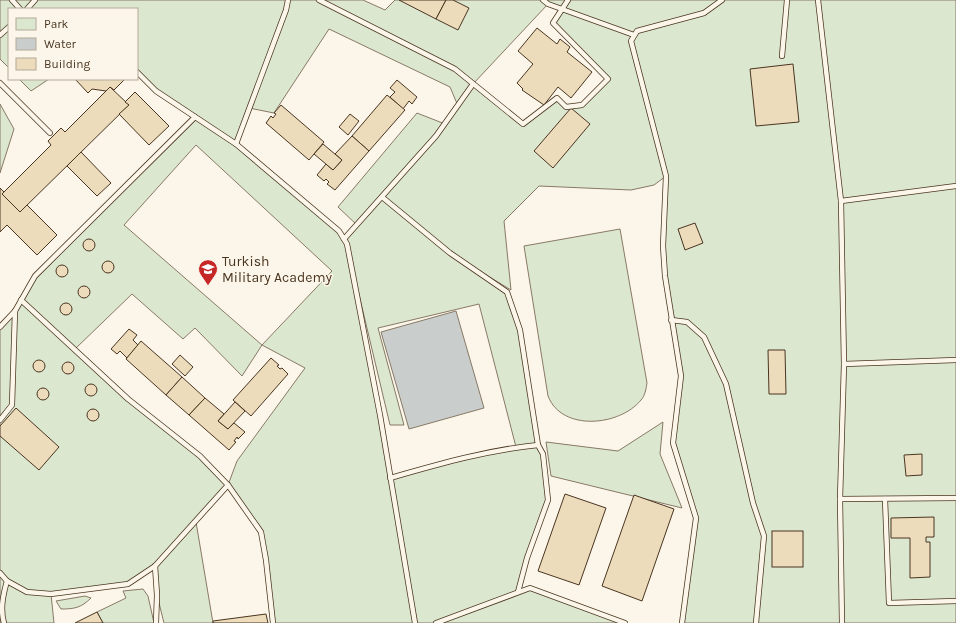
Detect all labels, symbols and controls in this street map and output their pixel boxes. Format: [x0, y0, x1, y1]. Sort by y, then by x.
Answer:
legend [8, 8, 138, 80]
text: Park [44, 17, 69, 31]
text: Water [44, 37, 77, 51]
text: Building [44, 57, 91, 71]
place label: Turkish Military Academy [222, 253, 333, 286]
school or university icon: Turkish Military Academy [197, 258, 219, 286]

